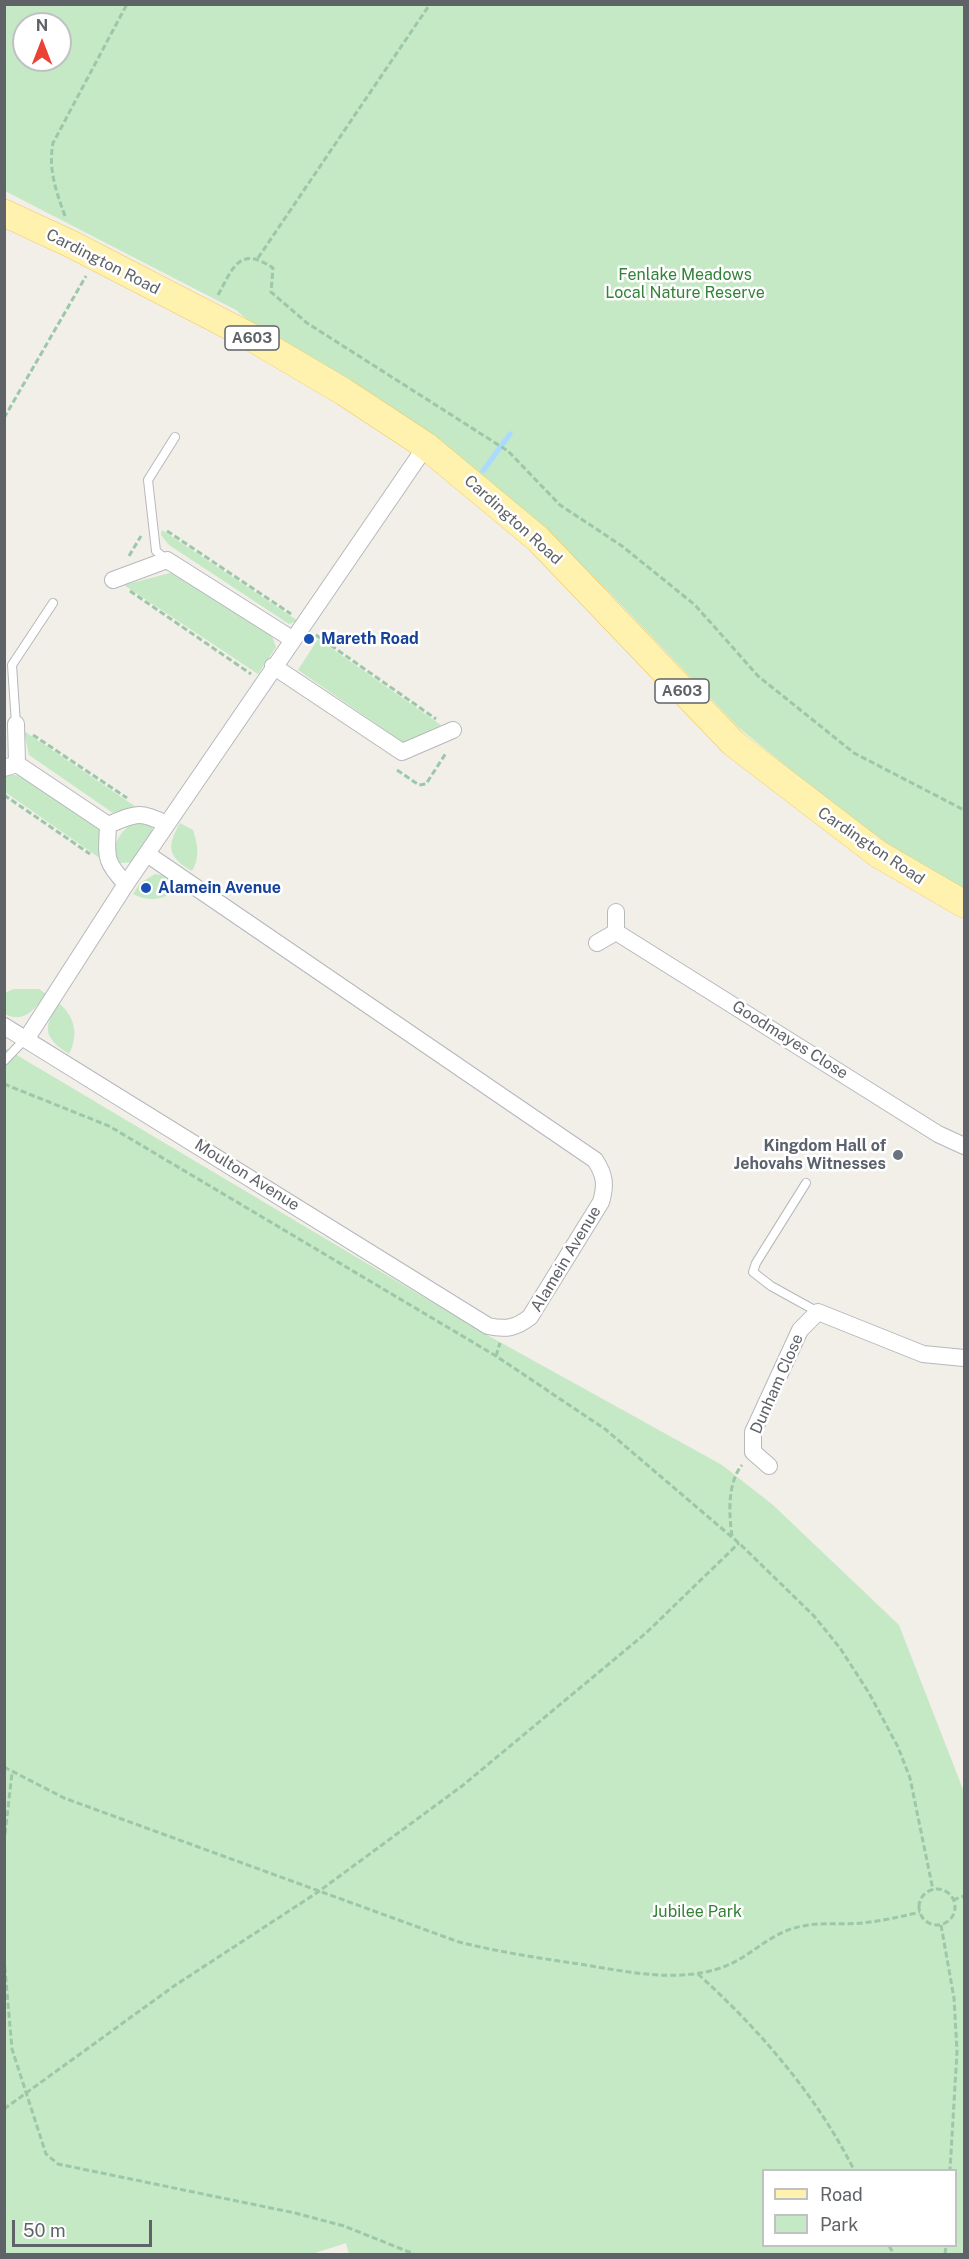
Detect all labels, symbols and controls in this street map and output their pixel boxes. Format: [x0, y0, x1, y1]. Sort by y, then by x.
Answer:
north arrow [12, 12, 72, 72]
text: N [36, 16, 48, 35]
street label: Cardington Road [43, 225, 163, 299]
park label: Fenlake Meadows Local Nature Reserve [605, 265, 765, 303]
road number: A603 [225, 326, 279, 350]
street label: Cardington Road [460, 471, 566, 569]
place label: Mareth Road [321, 629, 419, 649]
marker: Mareth Road [302, 632, 316, 646]
road number: A603 [655, 679, 709, 703]
street label: Cardington Road [814, 803, 928, 889]
place label: Alamein Avenue [158, 878, 281, 898]
marker: Alamein Avenue [139, 881, 153, 895]
street label: Goodmayes Close [729, 997, 851, 1083]
street label: Moulton Avenue [191, 1135, 303, 1215]
place label: Kingdom Hall of Jehovahs Witnesses [734, 1136, 886, 1174]
marker: Kingdom Hall of Jehovahs Witnesses [891, 1148, 905, 1162]
street label: Alamein Avenue [527, 1203, 605, 1315]
street label: Dunham Close [746, 1331, 808, 1437]
park label: Jubilee Park [652, 1902, 742, 1922]
legend [762, 2169, 957, 2247]
text: Road [820, 2184, 863, 2205]
scale bar [15, 2208, 154, 2246]
text: Park [820, 2214, 858, 2235]
text: 50 m [23, 2220, 66, 2241]

